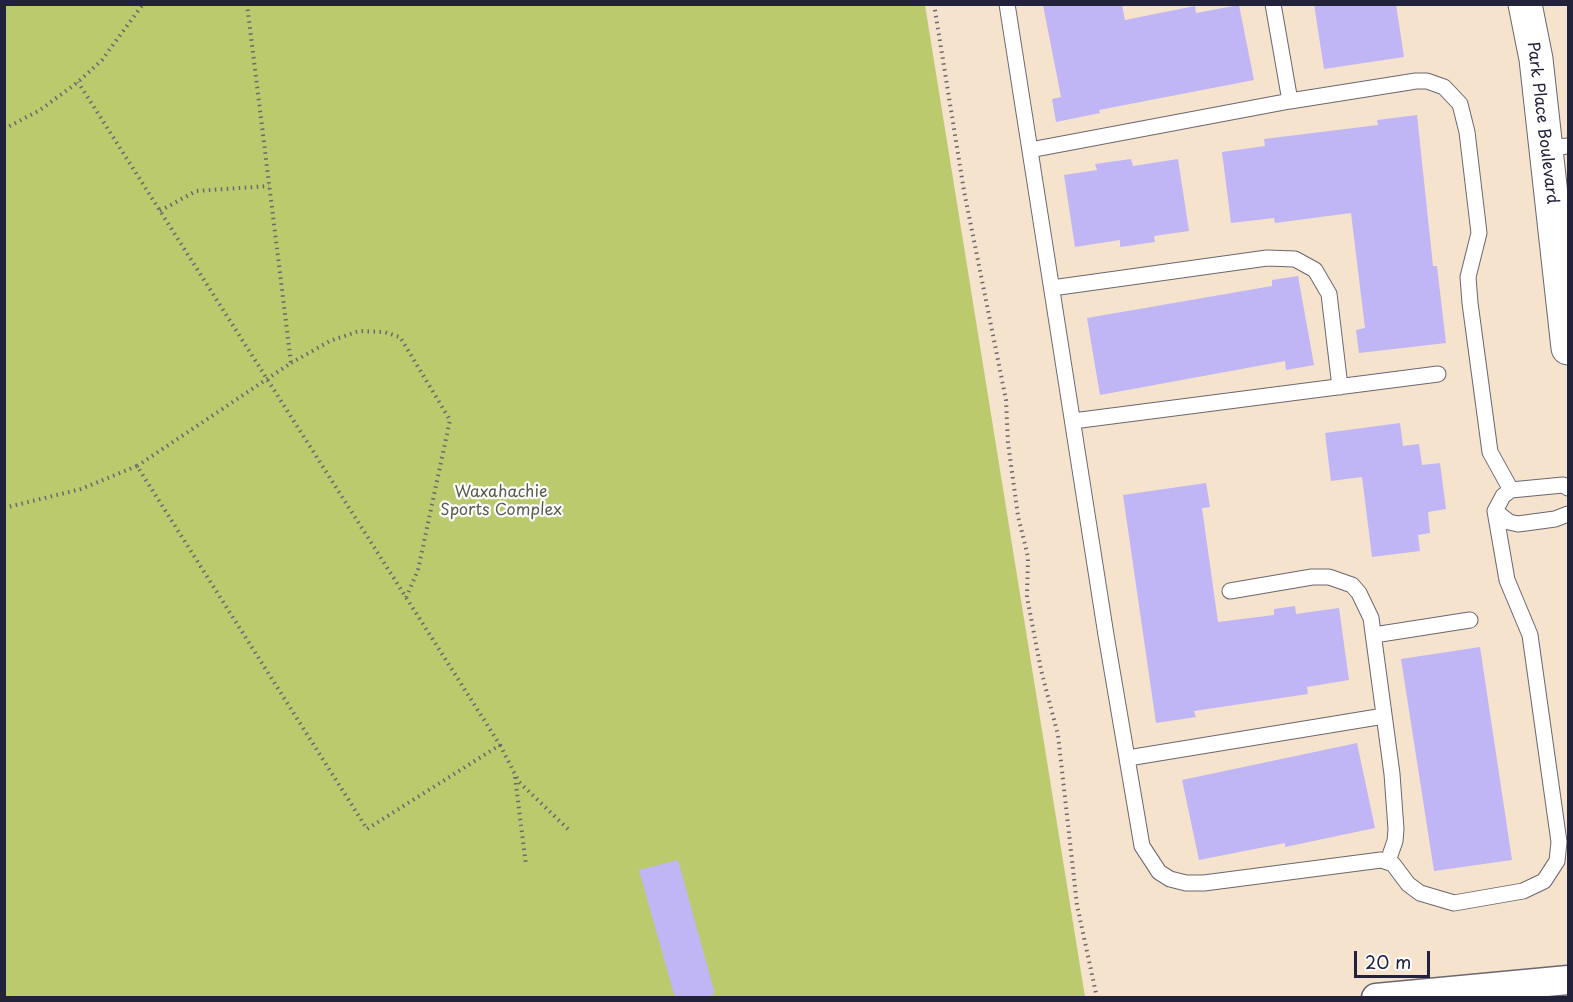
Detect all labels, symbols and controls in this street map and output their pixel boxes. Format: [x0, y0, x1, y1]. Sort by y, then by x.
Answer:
street label: Park Place Boulevard [1523, 41, 1561, 205]
park label: Waxahachie Sports Complex [440, 483, 562, 521]
scale bar [1357, 939, 1434, 977]
text: 20 m [1365, 948, 1411, 975]

